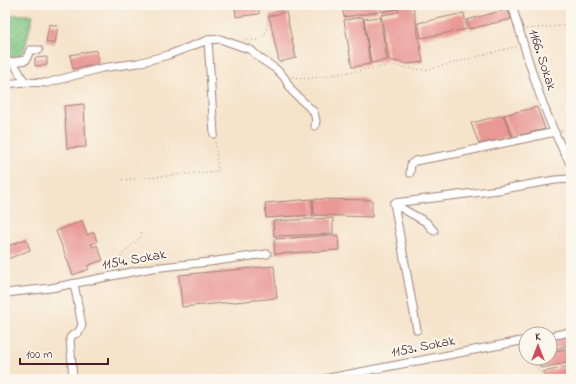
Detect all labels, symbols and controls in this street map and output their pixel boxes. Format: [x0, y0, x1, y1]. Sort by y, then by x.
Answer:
street label: 1166. Sokak [522, 27, 562, 94]
street label: 1154. Sokak [100, 244, 169, 276]
north arrow [518, 326, 558, 366]
text: K [535, 329, 541, 345]
street label: 1153. Sokak [389, 330, 458, 363]
scale bar [20, 340, 108, 366]
text: 100 m [26, 346, 53, 364]

